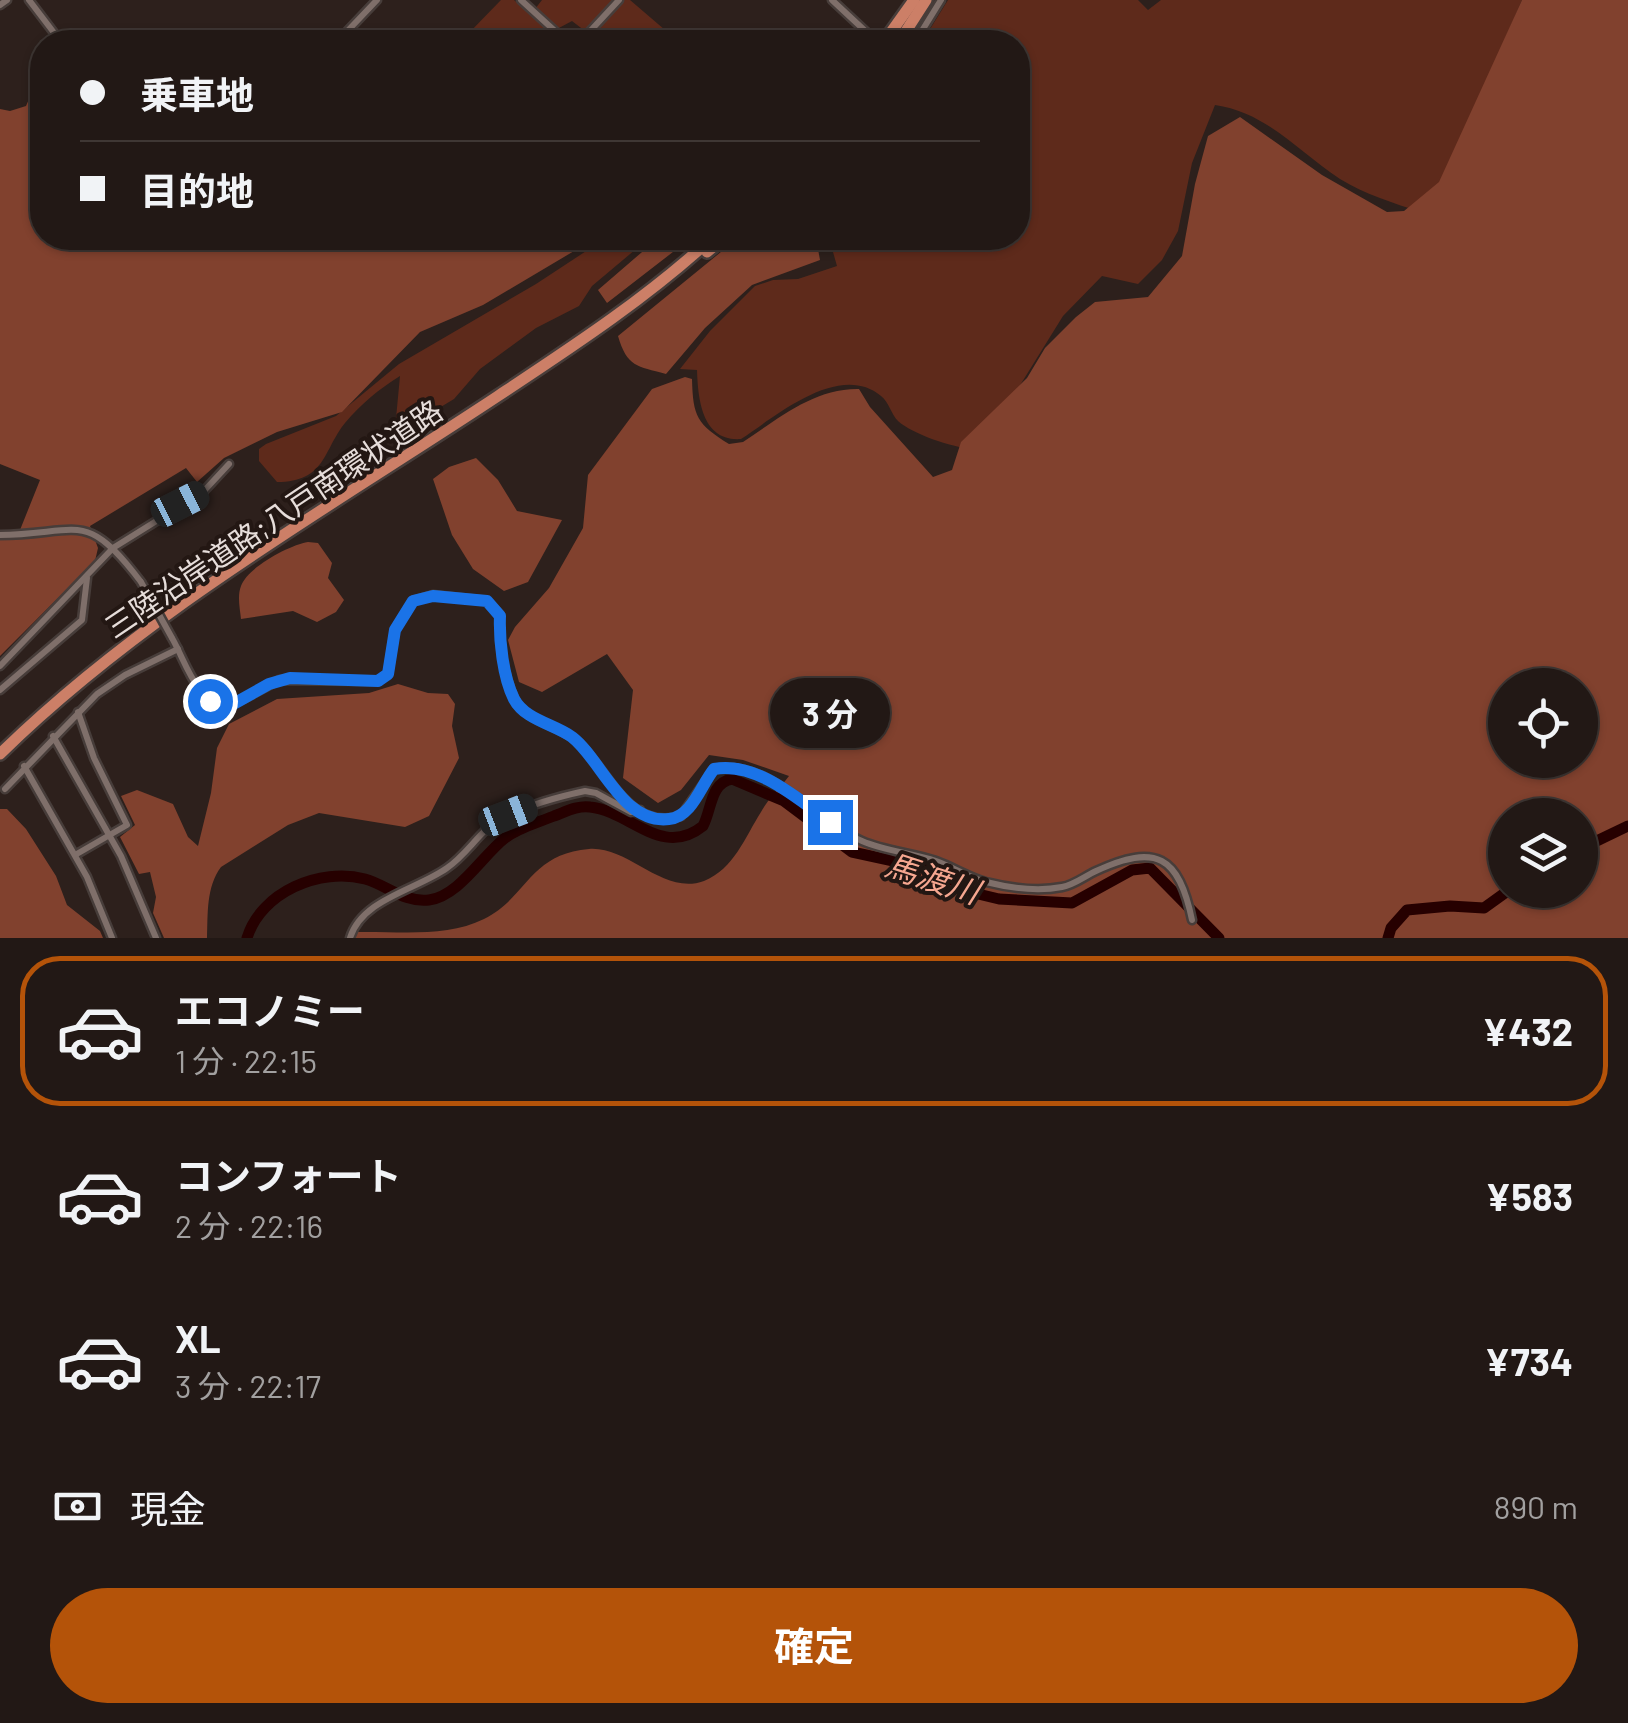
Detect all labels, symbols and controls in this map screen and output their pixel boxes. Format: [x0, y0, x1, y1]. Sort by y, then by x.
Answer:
text: 乗車地 [140, 71, 254, 117]
text: 目的地 [140, 167, 254, 213]
street label: 三陸沿岸道路;八戸南環状道路 [97, 391, 449, 645]
car [146, 477, 214, 531]
map controls [1488, 668, 1598, 908]
button: locate [1488, 668, 1598, 778]
callout: 3 分 [770, 677, 890, 747]
route start [188, 679, 233, 724]
text: 3 分 [802, 694, 858, 732]
car [475, 790, 541, 840]
button: layers [1488, 798, 1598, 908]
route end [808, 800, 853, 845]
water label: 馬渡川 [881, 844, 987, 911]
icon: car [55, 986, 145, 1076]
text: エコノミー [175, 987, 365, 1033]
text: ¥432 [1482, 1008, 1573, 1054]
text: 1 分 · 22:15 [175, 1041, 317, 1079]
icon: car [55, 1151, 145, 1241]
text: コンフォート [175, 1152, 402, 1198]
text: ¥583 [1485, 1173, 1573, 1219]
text: 2 分 · 22:16 [175, 1206, 323, 1244]
text: XL [175, 1315, 221, 1361]
icon: car [55, 1316, 145, 1406]
text: ¥734 [1485, 1338, 1573, 1384]
text: 3 分 · 22:17 [175, 1366, 321, 1404]
icon: cash [50, 1479, 105, 1534]
text: 現金 [130, 1485, 206, 1531]
text: 890 m [1494, 1487, 1578, 1525]
button: 確定 [50, 1588, 1578, 1703]

